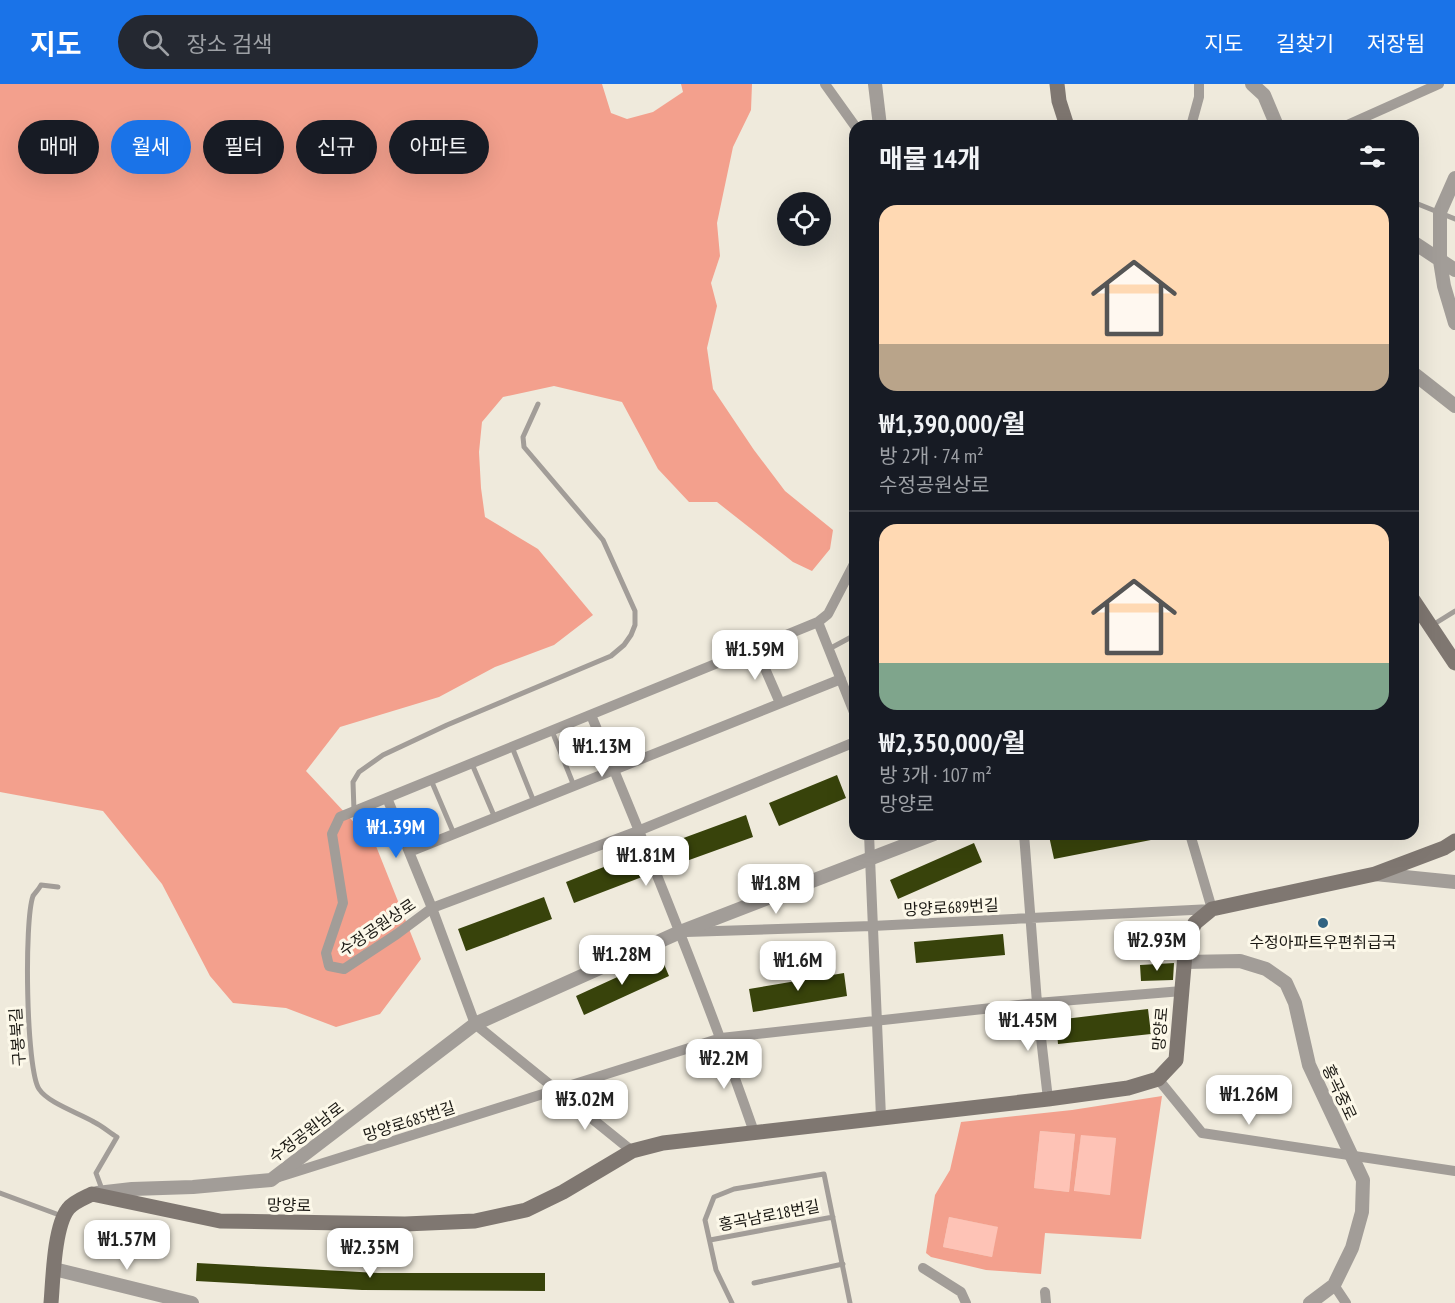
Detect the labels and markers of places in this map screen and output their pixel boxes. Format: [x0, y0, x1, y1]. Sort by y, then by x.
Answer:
pin: ₩1.59M [706, 630, 804, 681]
pin: ₩1.13M [553, 727, 651, 778]
pin: ₩1.39M [347, 808, 445, 859]
pin: ₩1.81M [597, 836, 695, 887]
pin: ₩1.8M [734, 864, 818, 915]
marker: 수정아파트우편취급국 [1316, 916, 1330, 930]
pin: ₩2.93M [1108, 921, 1206, 972]
place label: 수정아파트우편취급국 [1249, 932, 1397, 952]
pin: ₩1.28M [573, 935, 671, 986]
pin: ₩1.6M [756, 941, 840, 992]
pin: ₩1.45M [979, 1001, 1077, 1052]
pin: ₩2.2M [682, 1039, 766, 1090]
pin: ₩1.26M [1200, 1075, 1298, 1126]
pin: ₩3.02M [536, 1080, 634, 1131]
pin: ₩1.57M [78, 1220, 176, 1271]
pin: ₩2.35M [321, 1228, 419, 1279]

